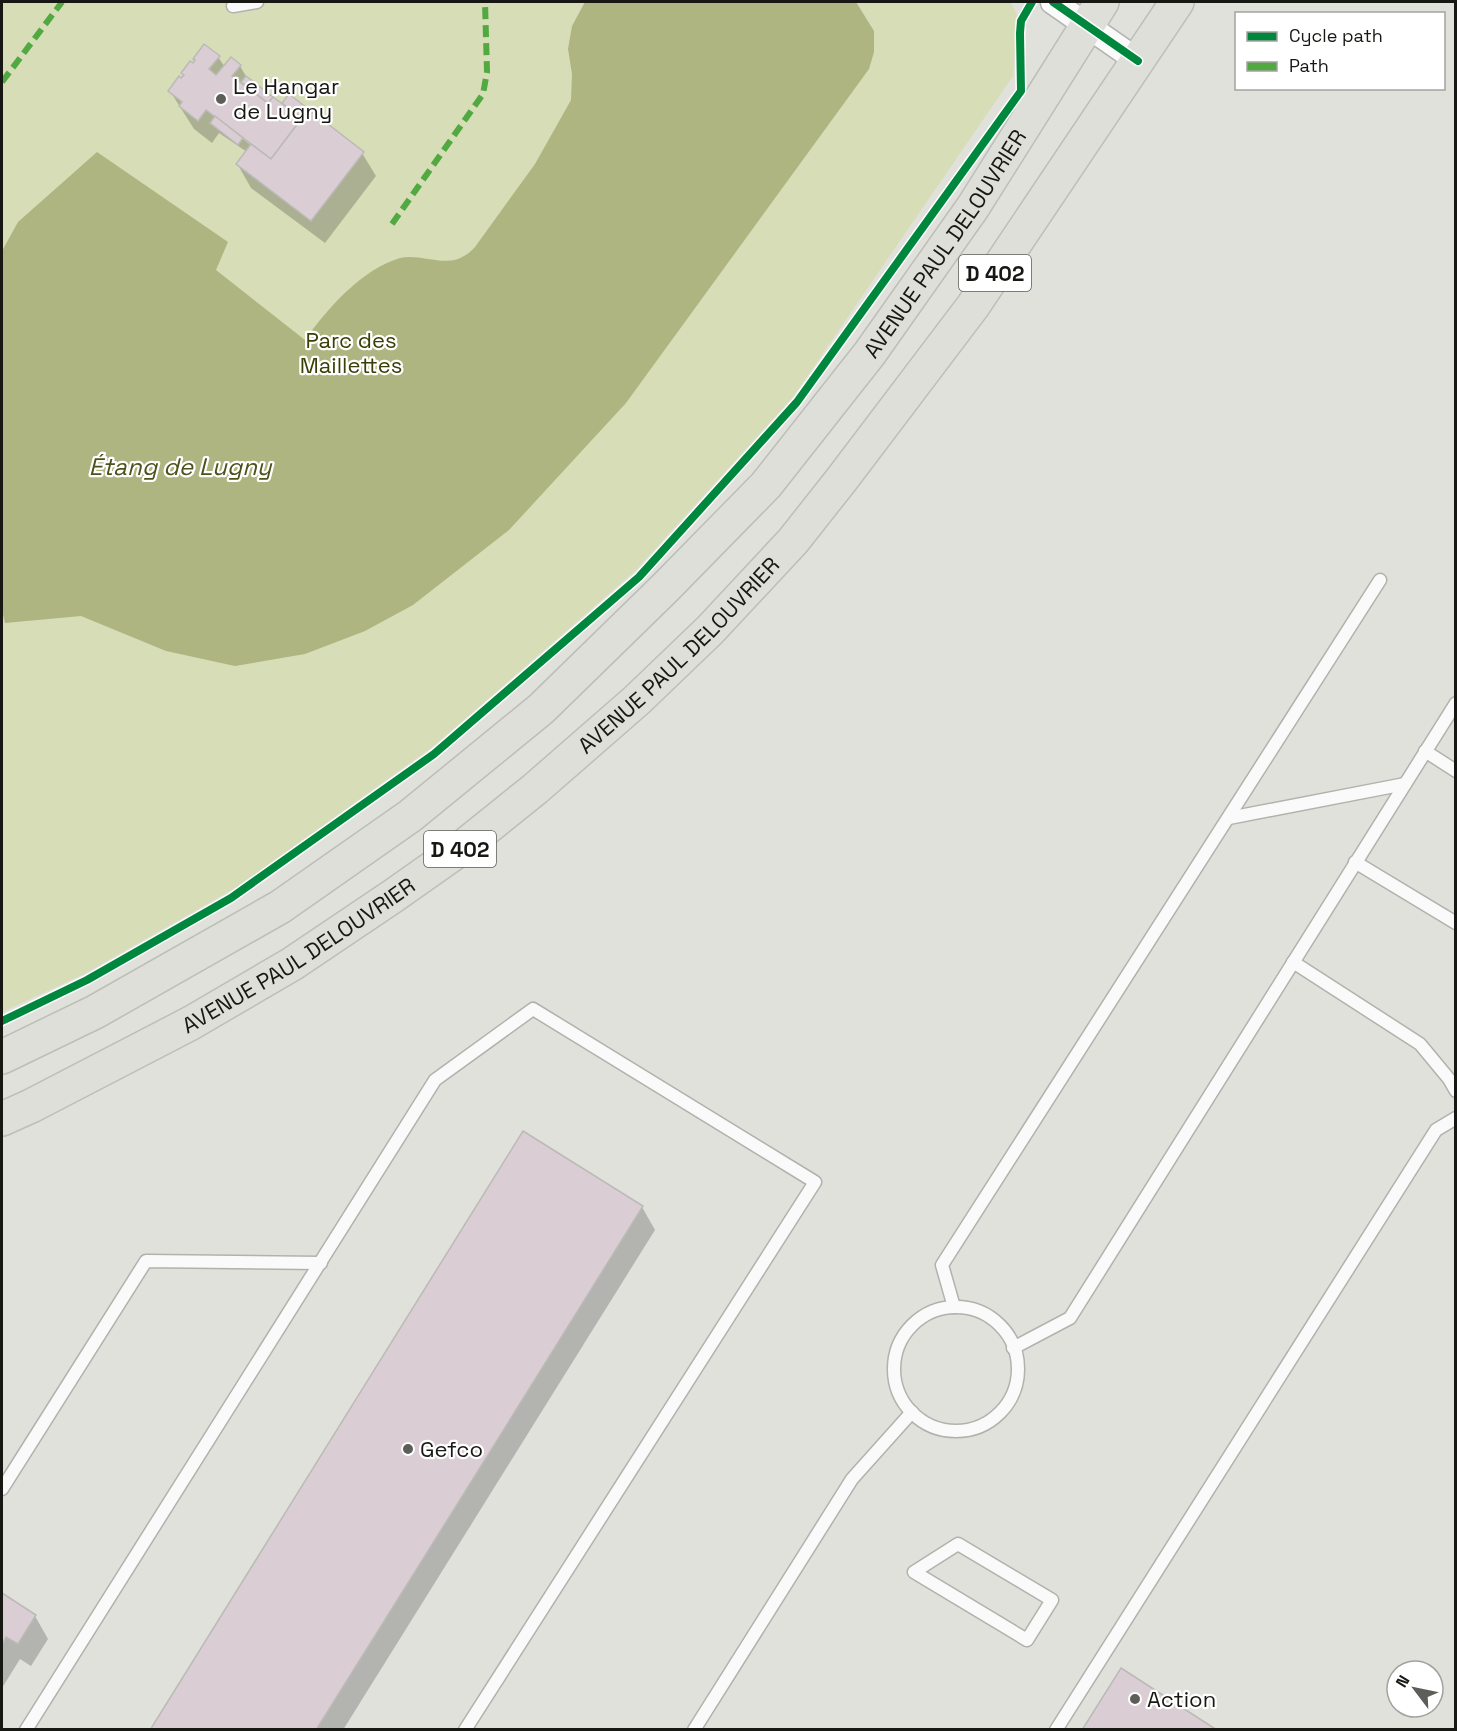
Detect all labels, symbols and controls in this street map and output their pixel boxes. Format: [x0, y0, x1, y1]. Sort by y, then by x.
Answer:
legend [1235, 12, 1445, 90]
text: Cycle path [1289, 24, 1383, 47]
text: Path [1289, 54, 1329, 77]
place label: Le Hangar de Lugny [233, 72, 339, 125]
marker: Le Hangar de Lugny [214, 92, 228, 106]
street label: AVENUE PAUL DELOUVRIER [857, 124, 1032, 363]
road number: D 402 [959, 255, 1031, 291]
park label: Parc des Maillettes [300, 326, 402, 379]
water label: Étang de Lugny [89, 451, 273, 482]
street label: AVENUE PAUL DELOUVRIER [572, 551, 785, 759]
road number: D 402 [424, 831, 496, 867]
street label: AVENUE PAUL DELOUVRIER [177, 871, 420, 1039]
place label: Gefco [420, 1435, 483, 1463]
marker: Gefco [401, 1442, 415, 1456]
north arrow [1385, 1659, 1445, 1719]
text: N [1391, 1671, 1414, 1691]
place label: Action [1147, 1685, 1216, 1713]
marker: Action [1128, 1692, 1142, 1706]

